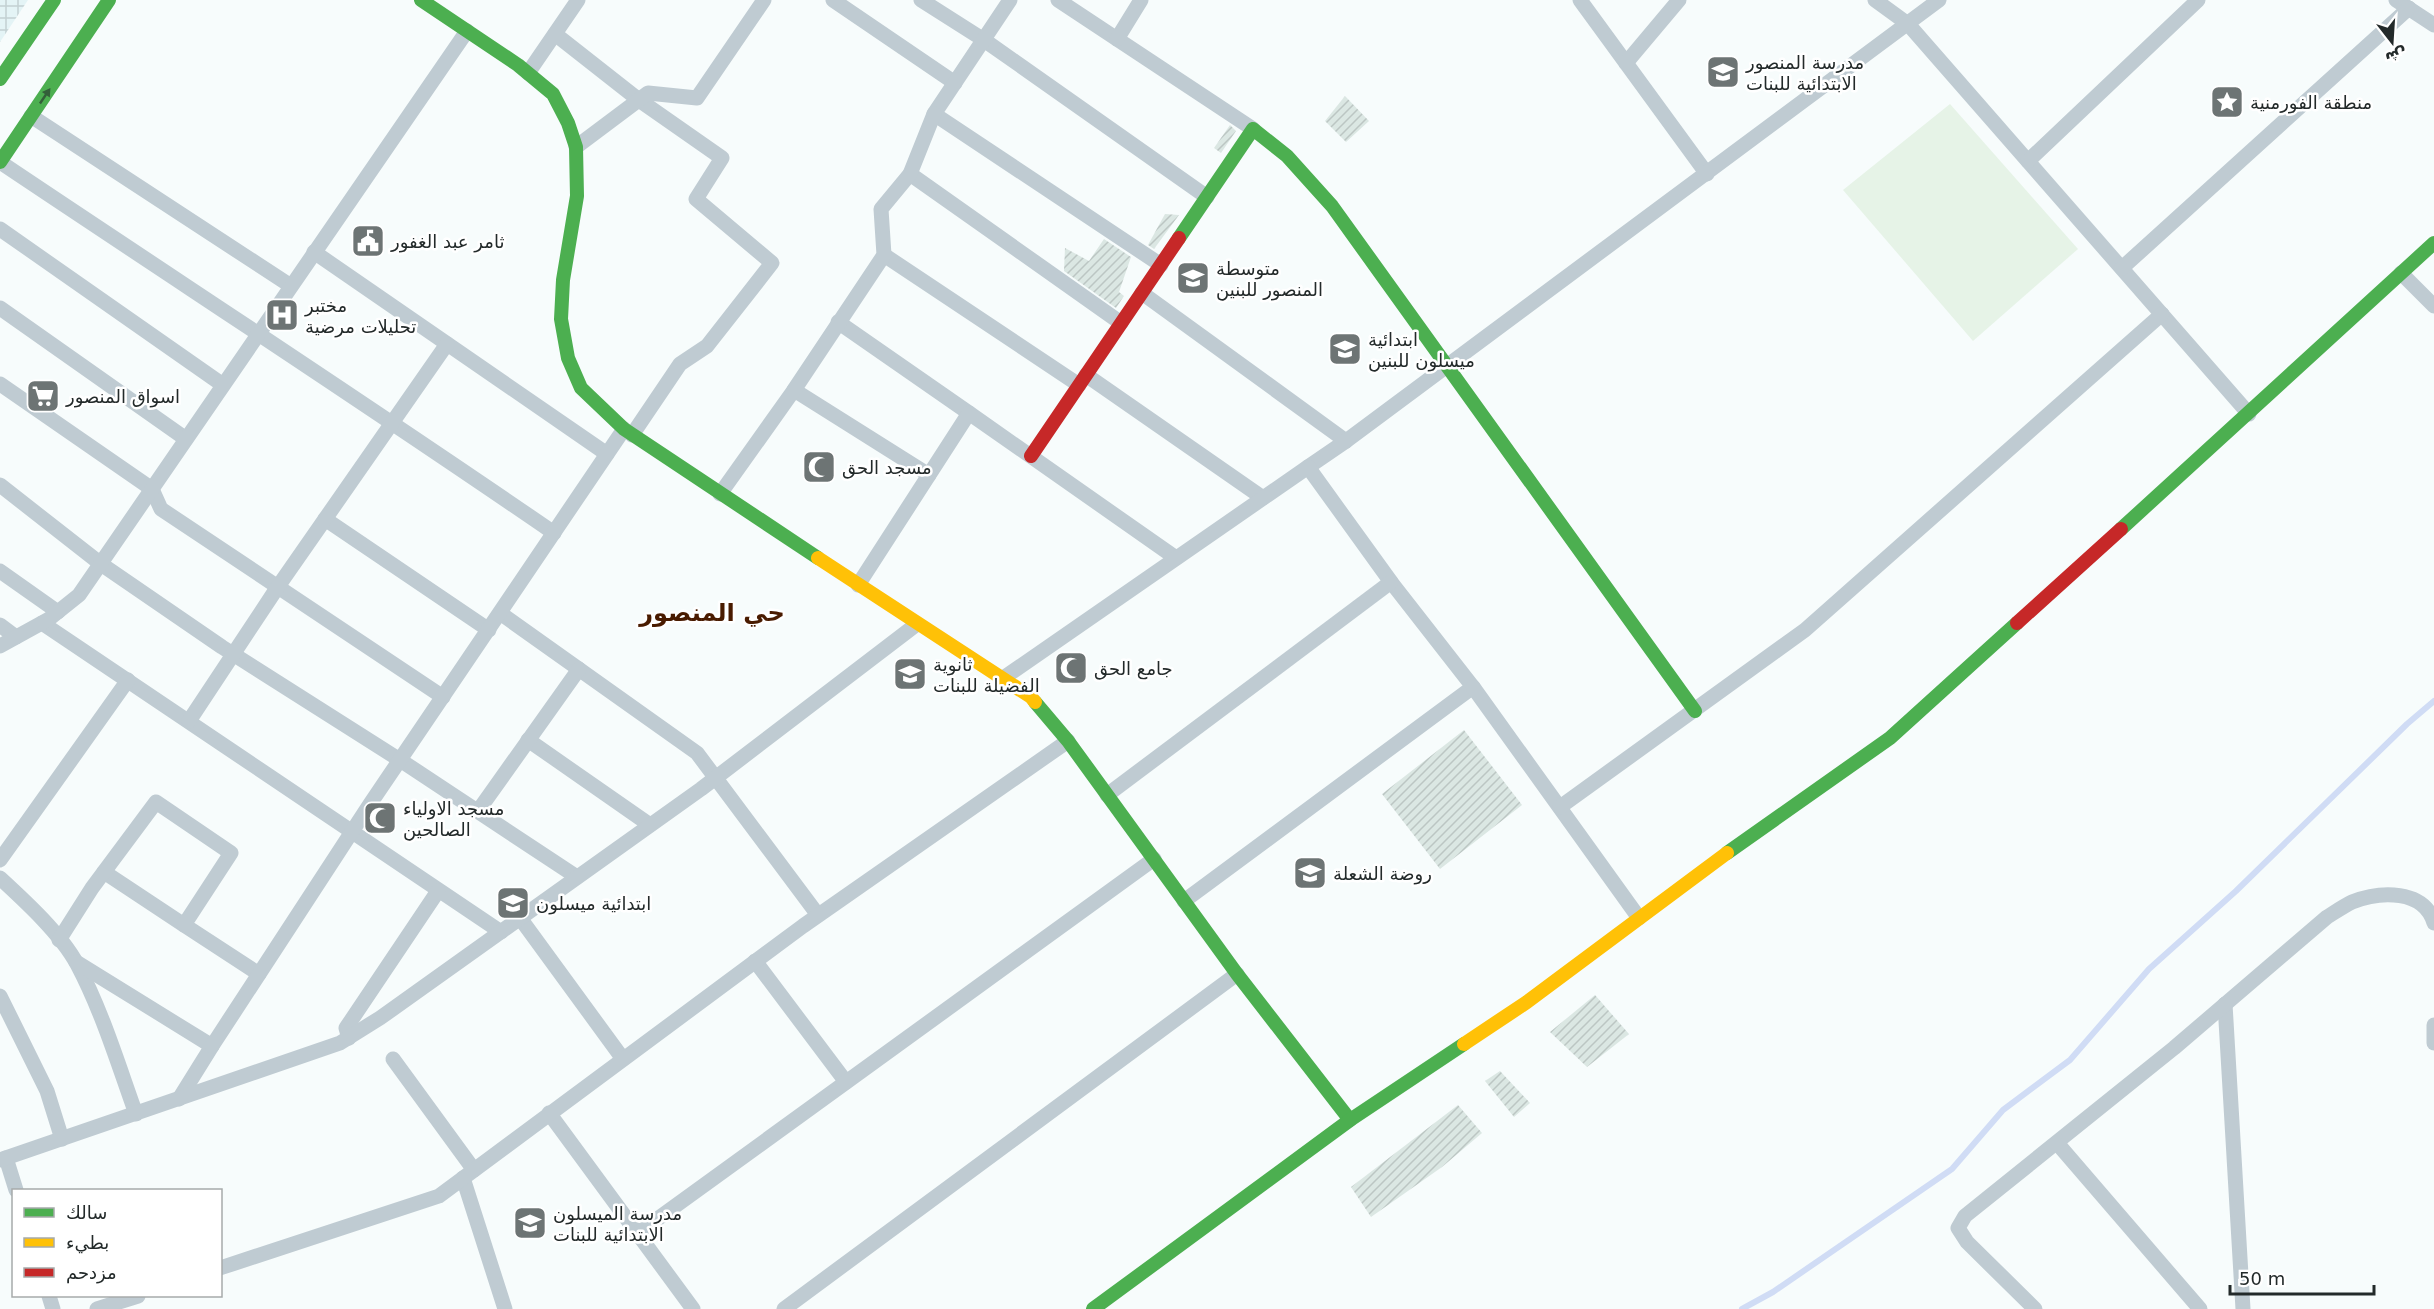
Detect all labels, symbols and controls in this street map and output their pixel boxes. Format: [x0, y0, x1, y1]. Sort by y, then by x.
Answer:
north arrow [2362, 12, 2422, 72]
text: ش [2383, 44, 2410, 68]
place label: مدرسة المنصور الابتدائية للبنات [1745, 52, 1864, 94]
school or university icon: مدرسة المنصور الابتدائية للبنات [1705, 54, 1741, 90]
place icon: منطقة الفورمنية [2209, 84, 2245, 120]
one-way arrow [39, 87, 50, 104]
place label: منطقة الفورمنية [2250, 92, 2372, 114]
public building icon: ثامر عبد الغفور [350, 223, 386, 259]
place label: ثامر عبد الغفور [390, 231, 504, 253]
place label: متوسطة المنصور للبنين [1216, 258, 1323, 301]
school or university icon: متوسطة المنصور للبنين [1175, 260, 1211, 296]
place label: مختبر تحليلات مرضية [304, 295, 416, 338]
hospital icon: مختبر تحليلات مرضية [264, 297, 300, 333]
place label: ابتدائية ميسلون للبنين [1368, 329, 1475, 372]
school or university icon: ابتدائية ميسلون للبنين [1327, 331, 1363, 367]
supermarket icon: اسواق المنصور [25, 378, 61, 414]
place label: اسواق المنصور [65, 386, 180, 408]
mosque icon: مسجد الحق [801, 449, 837, 485]
place label: مسجد الحق [842, 457, 932, 479]
district label: حي المنصور [638, 599, 785, 627]
mosque icon: جامع الحق [1053, 650, 1089, 686]
place label: ثانوية الفضيلة للبنات [933, 654, 1040, 696]
school or university icon: ثانوية الفضيلة للبنات [892, 656, 928, 692]
place label: جامع الحق [1094, 658, 1173, 680]
place label: مسجد الاولياء الصالحين [403, 798, 504, 841]
mosque icon: مسجد الاولياء الصالحين [362, 800, 398, 836]
school or university icon: روضة الشعلة [1292, 855, 1328, 891]
place label: روضة الشعلة [1333, 863, 1432, 885]
school or university icon: ابتدائية ميسلون [495, 885, 531, 921]
place label: ابتدائية ميسلون [536, 893, 651, 915]
legend [12, 1189, 222, 1297]
text: سالك [66, 1202, 107, 1223]
place label: مدرسة الميسلون الابتدائية للبنات [553, 1203, 682, 1245]
school or university icon: مدرسة الميسلون الابتدائية للبنات [512, 1205, 548, 1241]
text: بطيء [66, 1232, 109, 1254]
scale bar [2230, 1258, 2374, 1296]
text: مزدحم [66, 1262, 117, 1284]
text: 50 m [2239, 1268, 2285, 1289]

